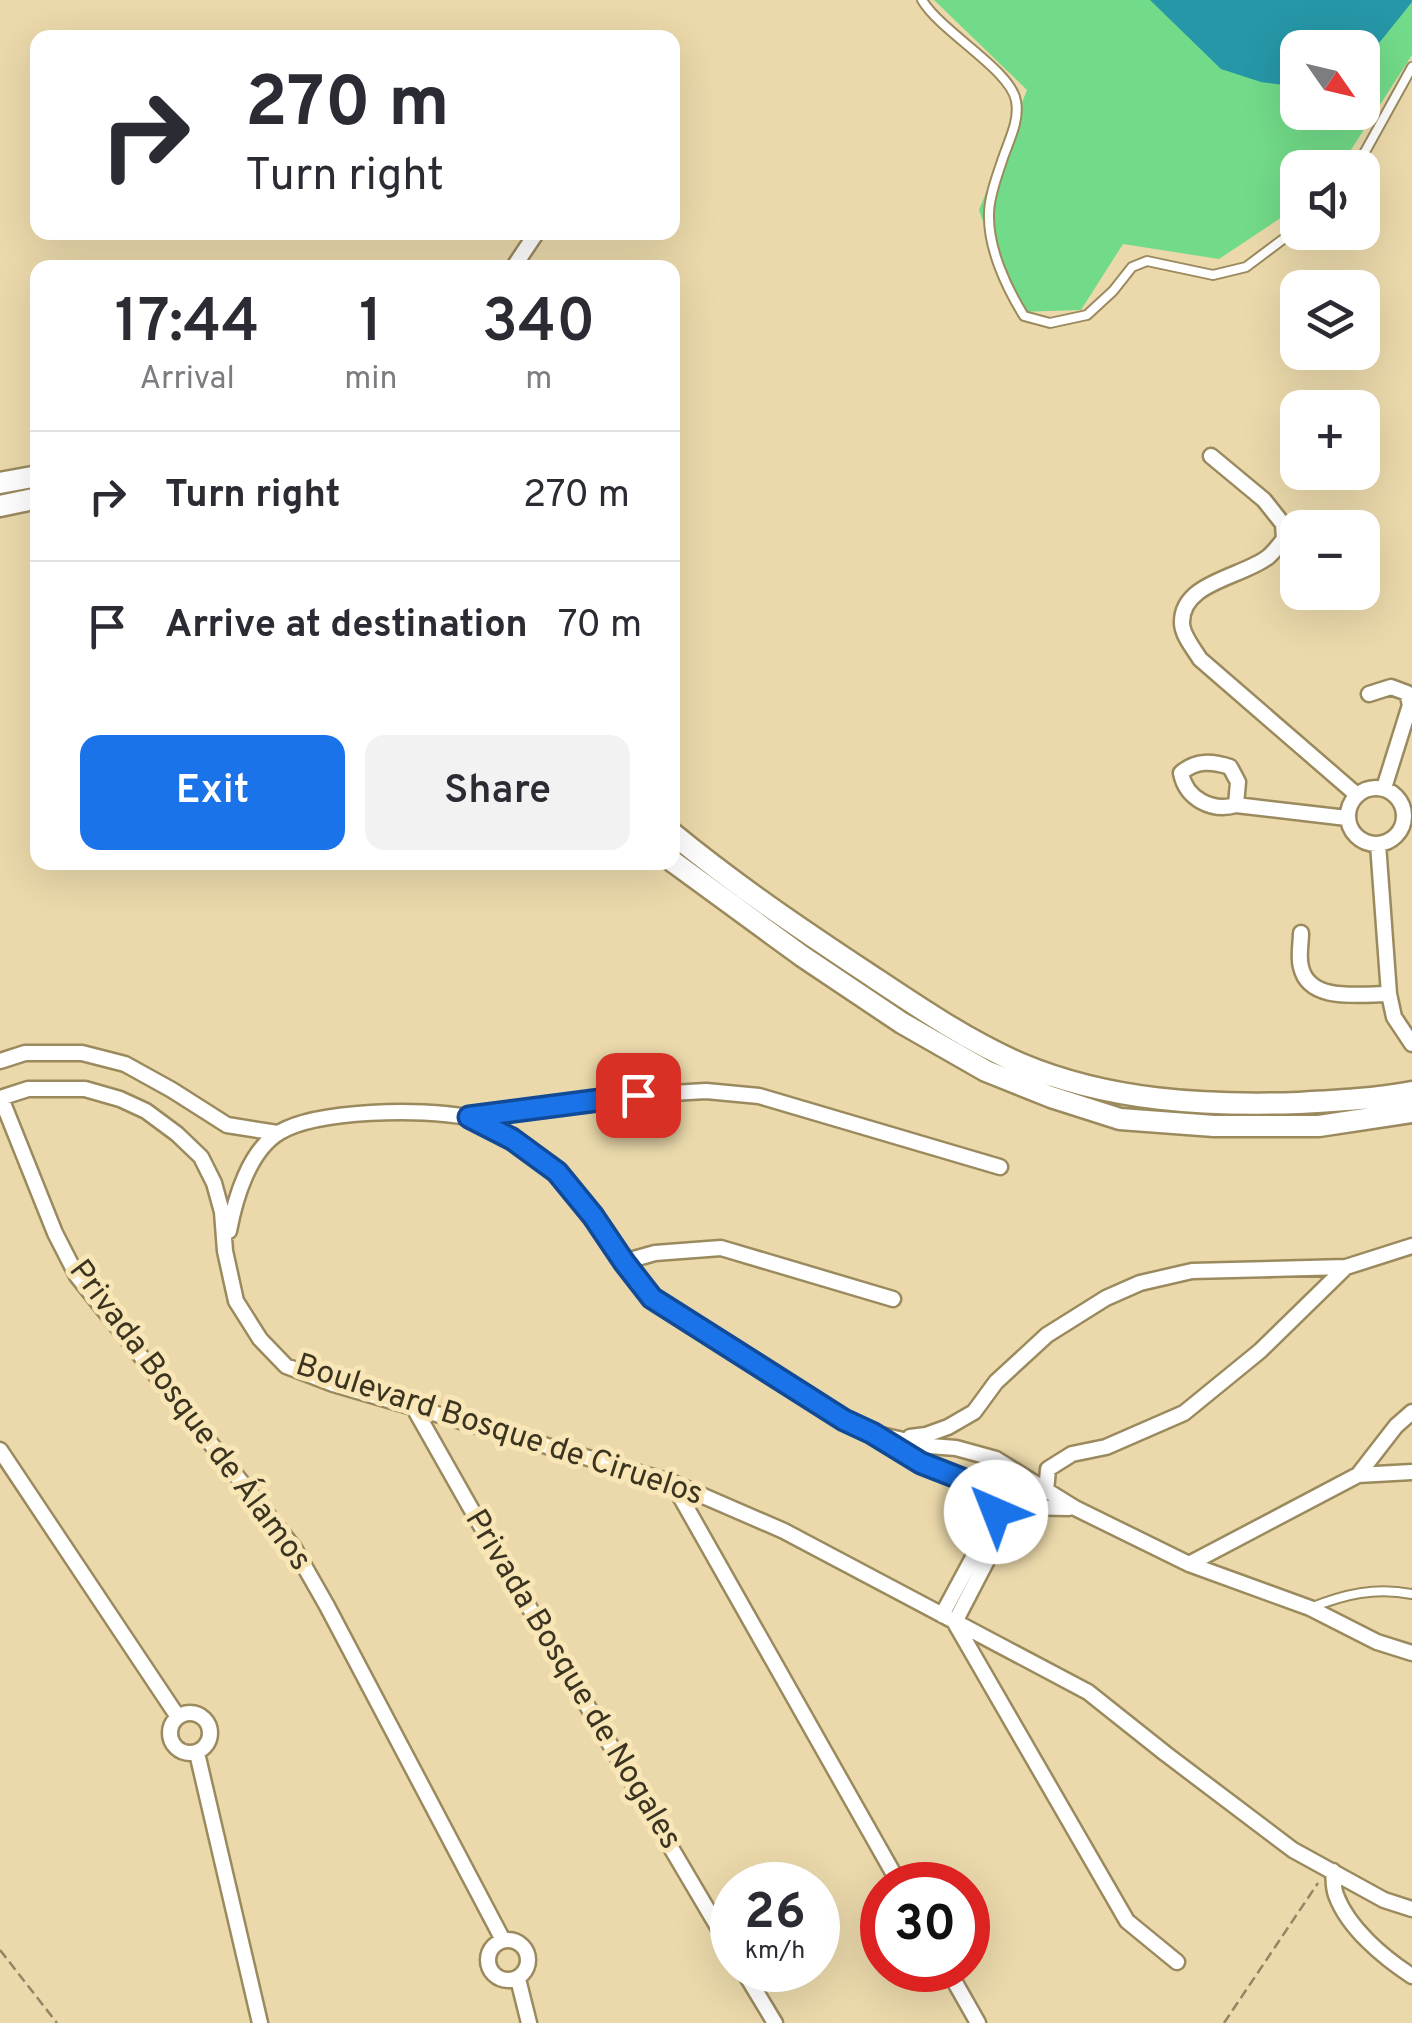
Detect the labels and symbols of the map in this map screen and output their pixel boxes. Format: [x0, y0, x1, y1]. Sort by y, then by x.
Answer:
north arrow [1280, 30, 1380, 130]
pin [596, 1053, 681, 1138]
street label: Privada Bosque de Álamos [59, 1251, 321, 1579]
street label: Boulevard Bosque de Ciruelos [290, 1346, 708, 1516]
position arrow [944, 1460, 1048, 1564]
street label: Privada Bosque de Nogales [455, 1503, 689, 1857]
speed limit sign: 30 [860, 1862, 990, 1992]

